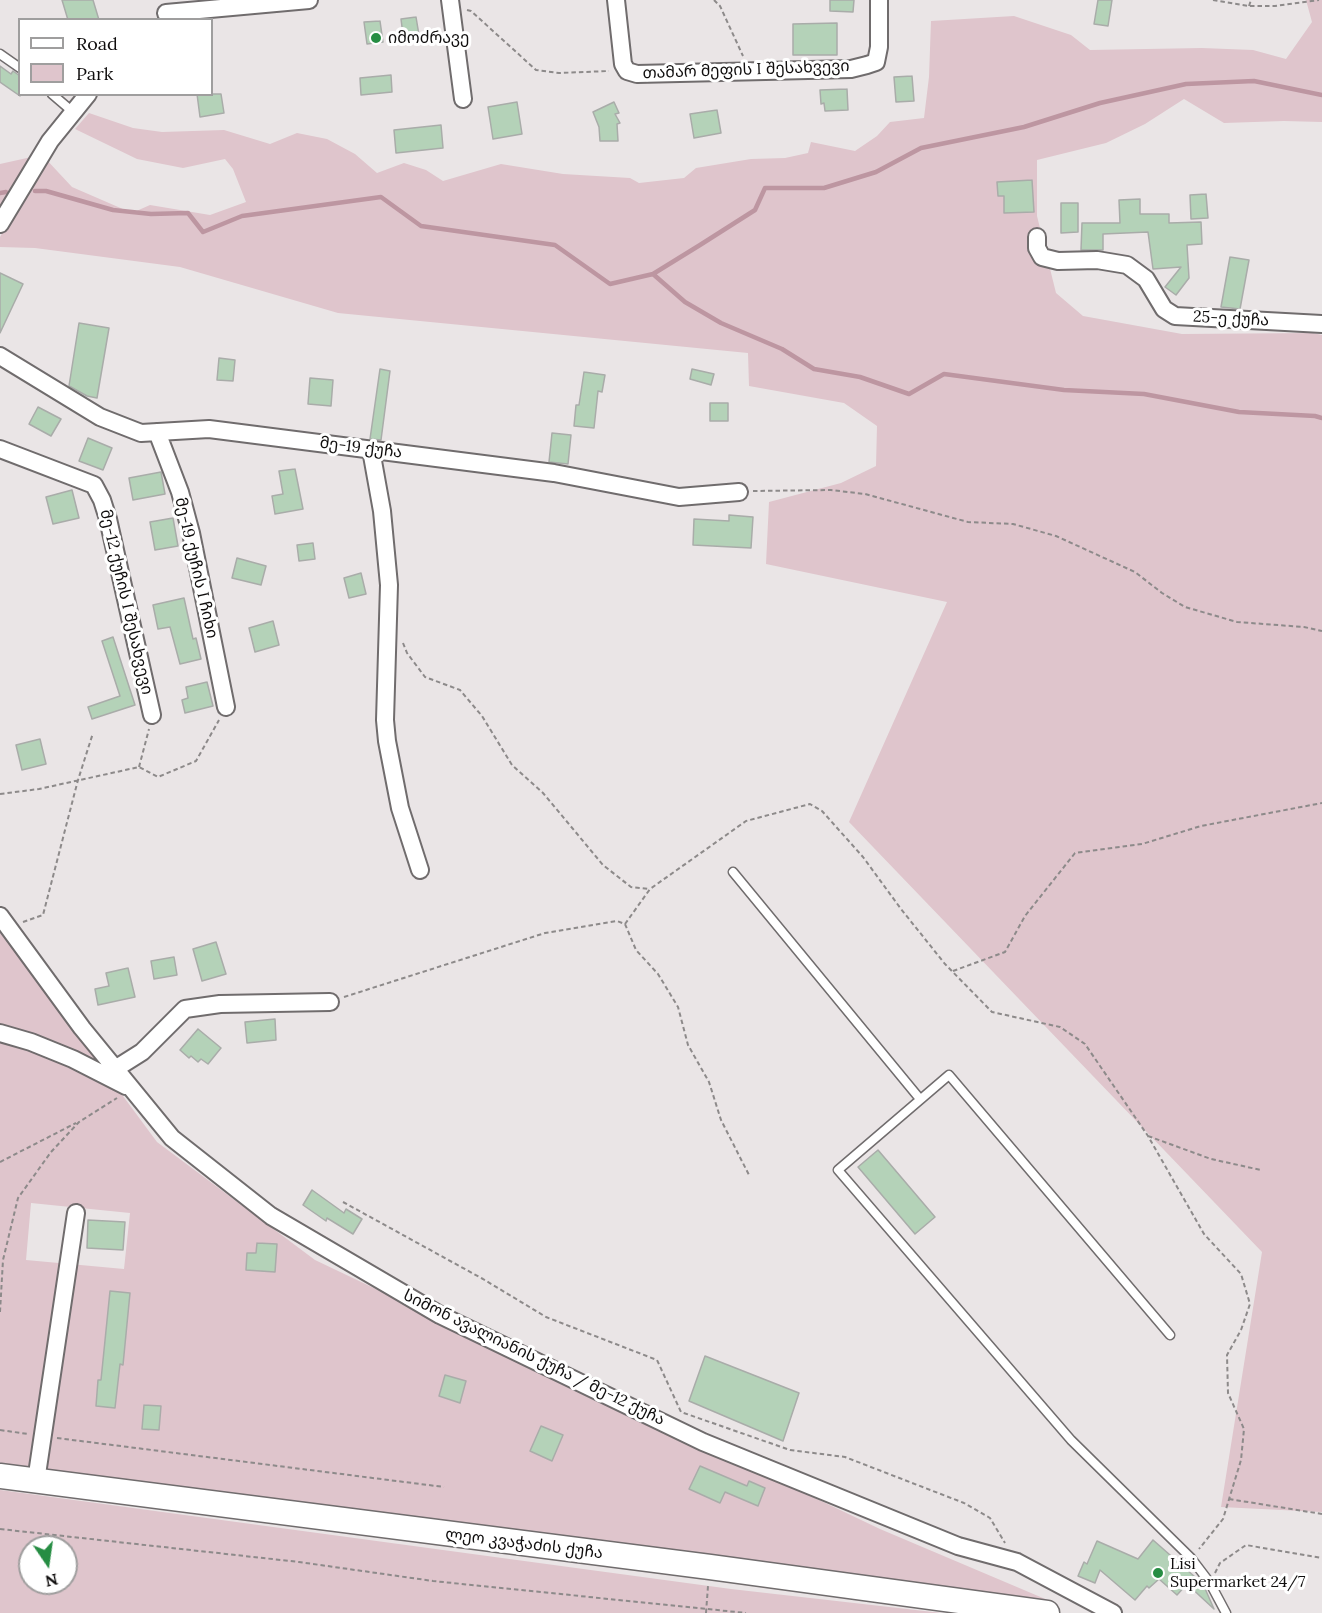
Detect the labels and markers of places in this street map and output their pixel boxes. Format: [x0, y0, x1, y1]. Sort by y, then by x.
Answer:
place label: იმოძრავე [388, 28, 469, 48]
marker: იმოძრავე [369, 31, 383, 45]
place label: Lisi Supermarket 24/7 [1170, 1554, 1305, 1592]
marker: Lisi Supermarket 24/7 [1151, 1566, 1165, 1580]

